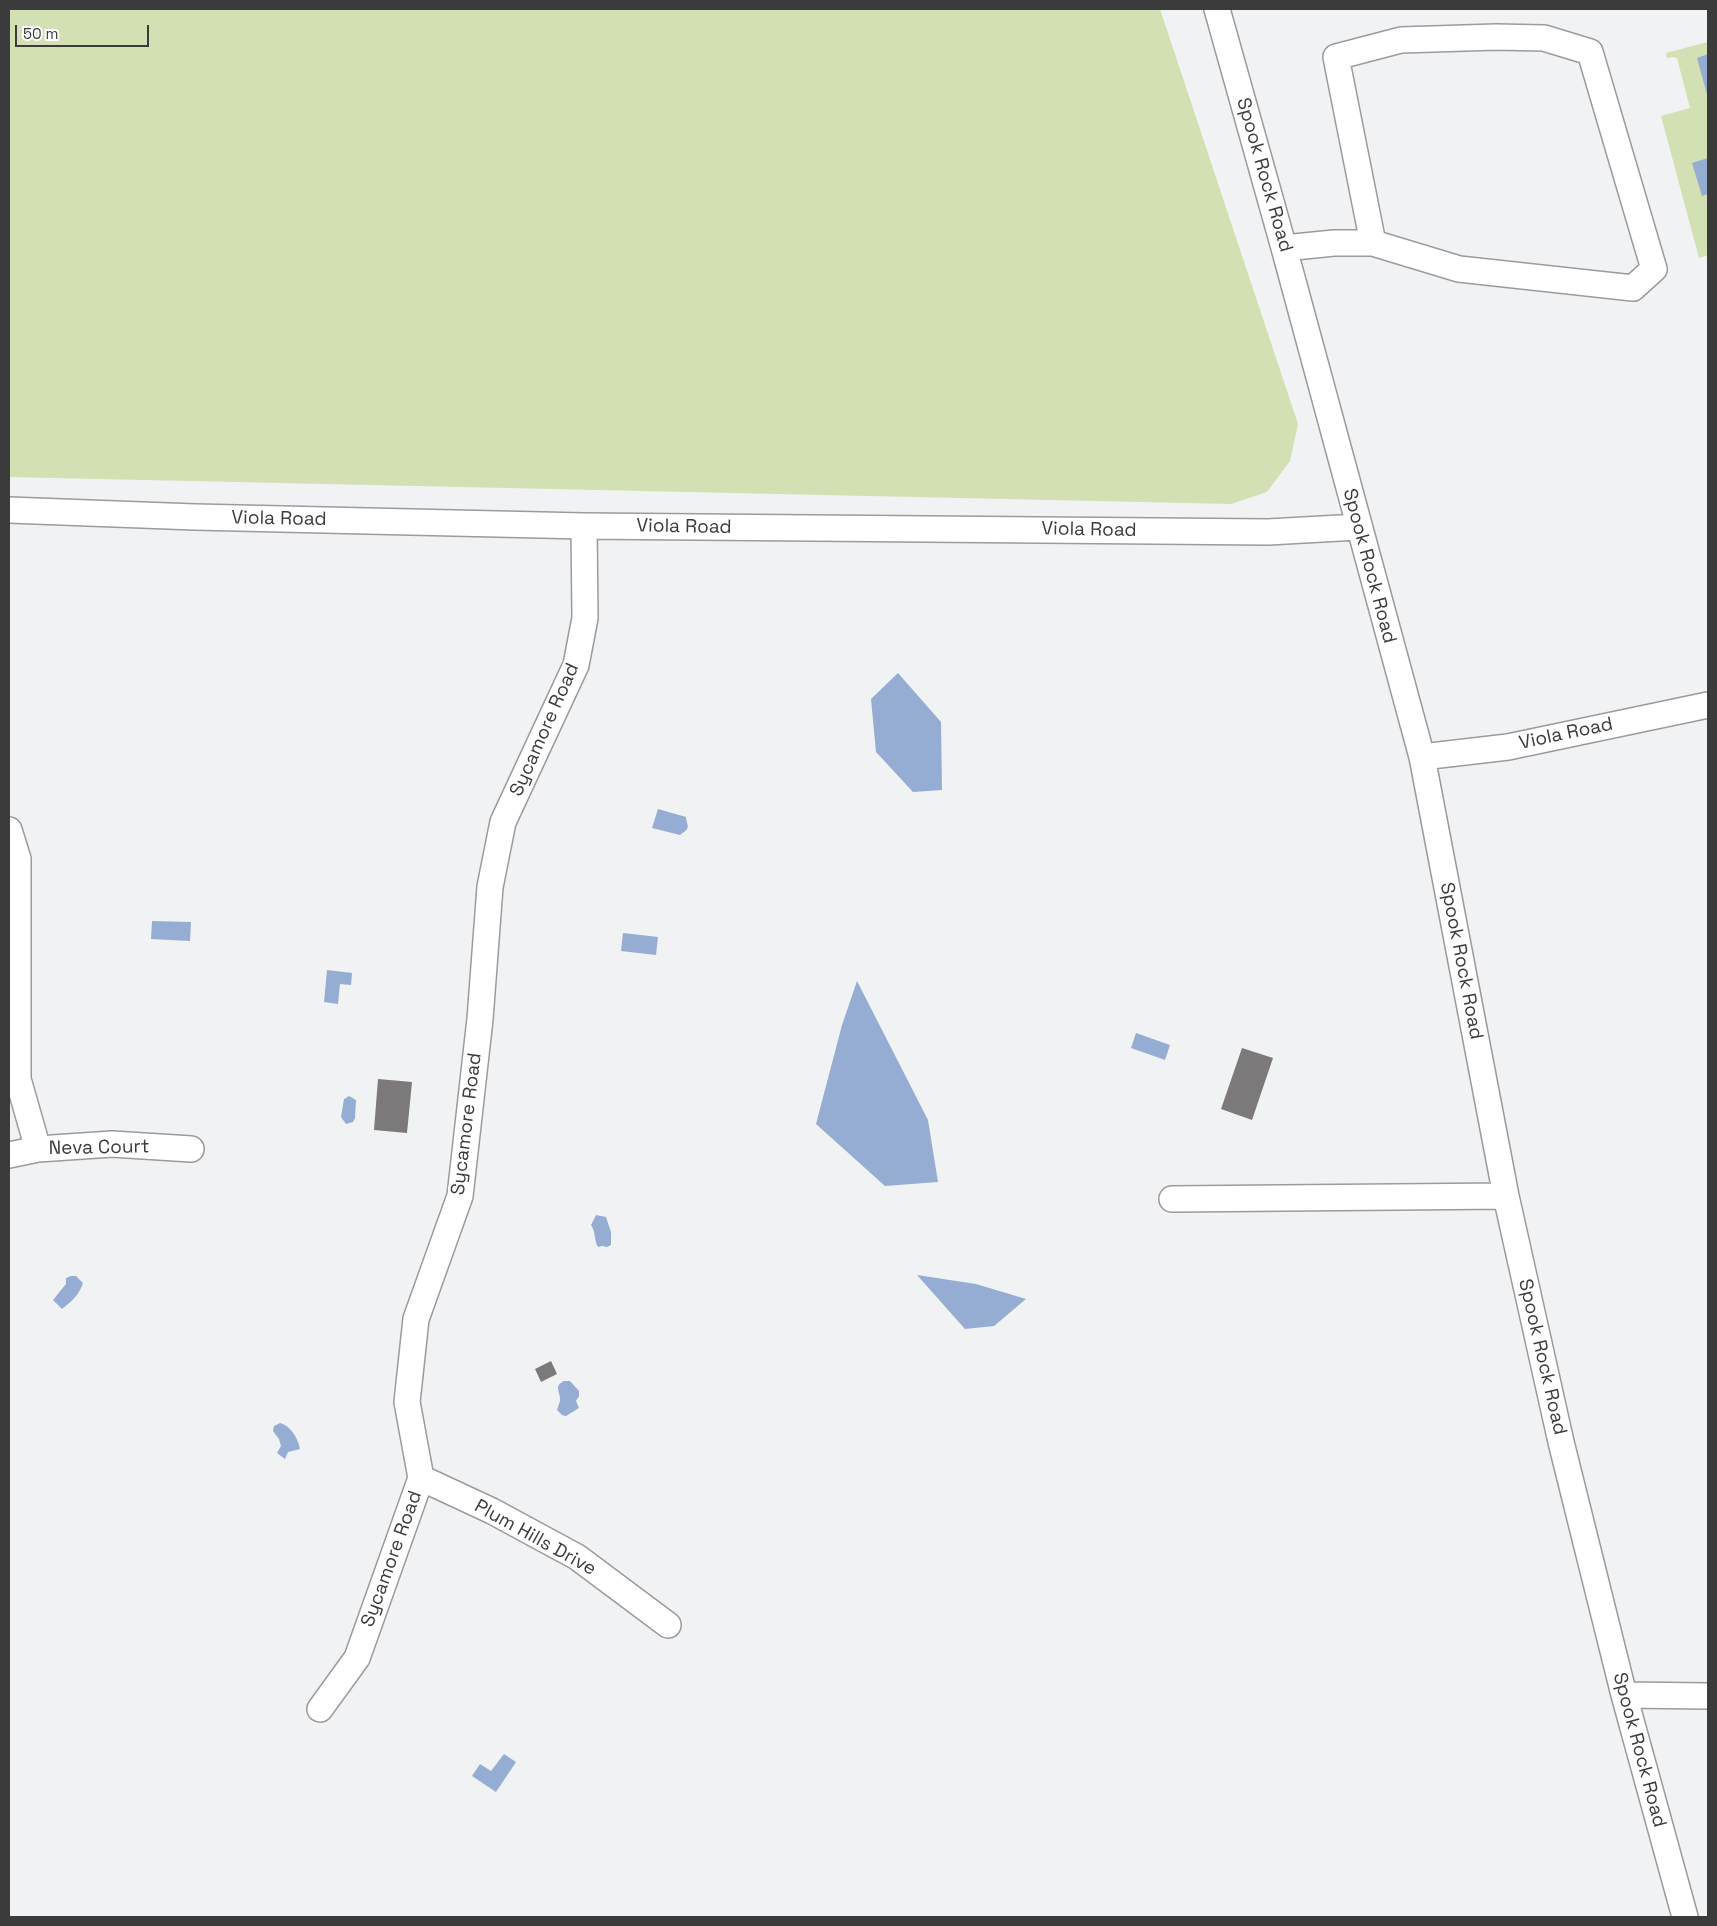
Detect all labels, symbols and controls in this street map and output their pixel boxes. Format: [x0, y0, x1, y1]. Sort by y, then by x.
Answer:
scale bar [18, 15, 151, 47]
text: 50 m [23, 24, 58, 43]
street label: Spook Rock Road [1231, 95, 1297, 255]
street label: Spook Rock Road [1337, 486, 1401, 646]
street label: Viola Road [231, 507, 327, 531]
street label: Viola Road [636, 515, 732, 539]
street label: Viola Road [1041, 518, 1137, 542]
street label: Sycamore Road [505, 660, 585, 800]
street label: Viola Road [1517, 713, 1615, 755]
street label: Spook Rock Road [1435, 881, 1487, 1041]
street label: Sycamore Road [447, 1052, 487, 1196]
street label: Neva Court [48, 1136, 150, 1160]
street label: Spook Rock Road [1513, 1277, 1571, 1437]
street label: Sycamore Road [357, 1488, 427, 1630]
street label: Plum Hills Drive [470, 1495, 600, 1581]
street label: Spook Rock Road [1607, 1670, 1671, 1830]

